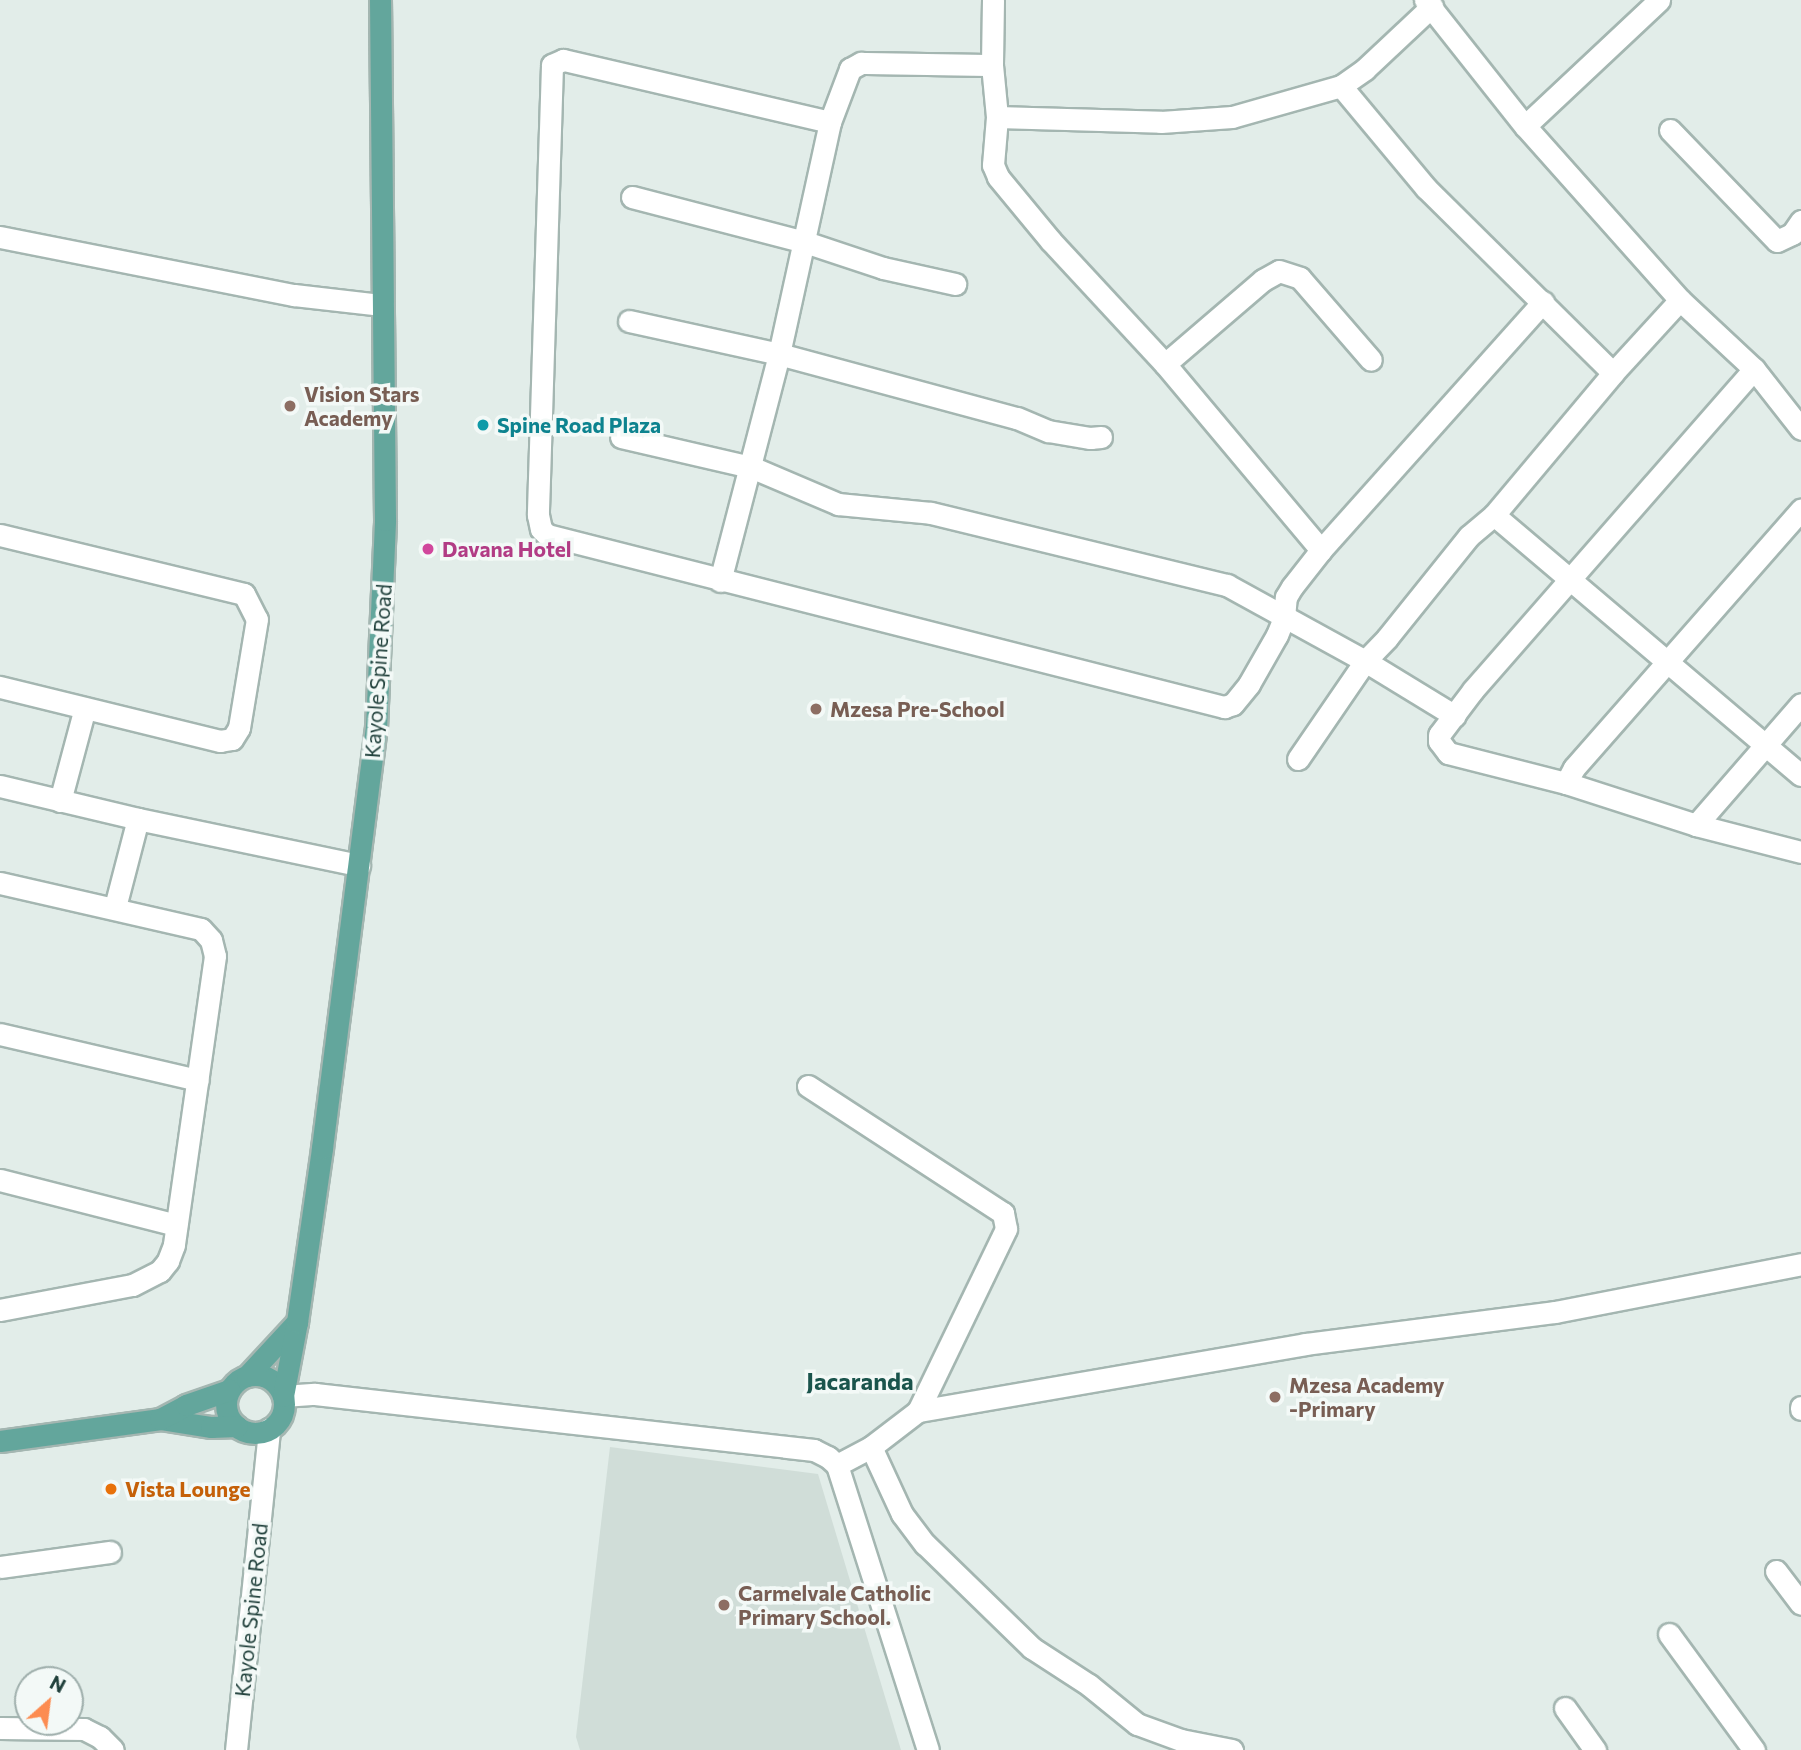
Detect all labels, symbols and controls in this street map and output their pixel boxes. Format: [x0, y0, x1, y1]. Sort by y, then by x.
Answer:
place label: Vision Stars Academy [304, 381, 420, 431]
marker: Vision Stars Academy [282, 398, 298, 414]
place label: Spine Road Plaza [497, 412, 661, 438]
marker: Spine Road Plaza [475, 417, 491, 433]
place label: Davana Hotel [442, 536, 571, 562]
marker: Davana Hotel [420, 541, 436, 557]
street label: Kayole Spine Road [359, 583, 397, 759]
place label: Mzesa Pre-School [830, 696, 1005, 722]
marker: Mzesa Pre-School [808, 701, 824, 717]
district label: Jacaranda [806, 1367, 914, 1395]
place label: Mzesa Academy -Primary [1289, 1372, 1445, 1422]
marker: Mzesa Academy -Primary [1267, 1389, 1283, 1405]
place label: Vista Lounge [125, 1476, 251, 1502]
marker: Vista Lounge [103, 1481, 119, 1497]
street label: Kayole Spine Road [229, 1522, 273, 1698]
place label: Carmelvale Catholic Primary School. [738, 1580, 931, 1630]
marker: Carmelvale Catholic Primary School. [716, 1597, 732, 1613]
north arrow [14, 1666, 84, 1736]
text: N [46, 1670, 70, 1697]

